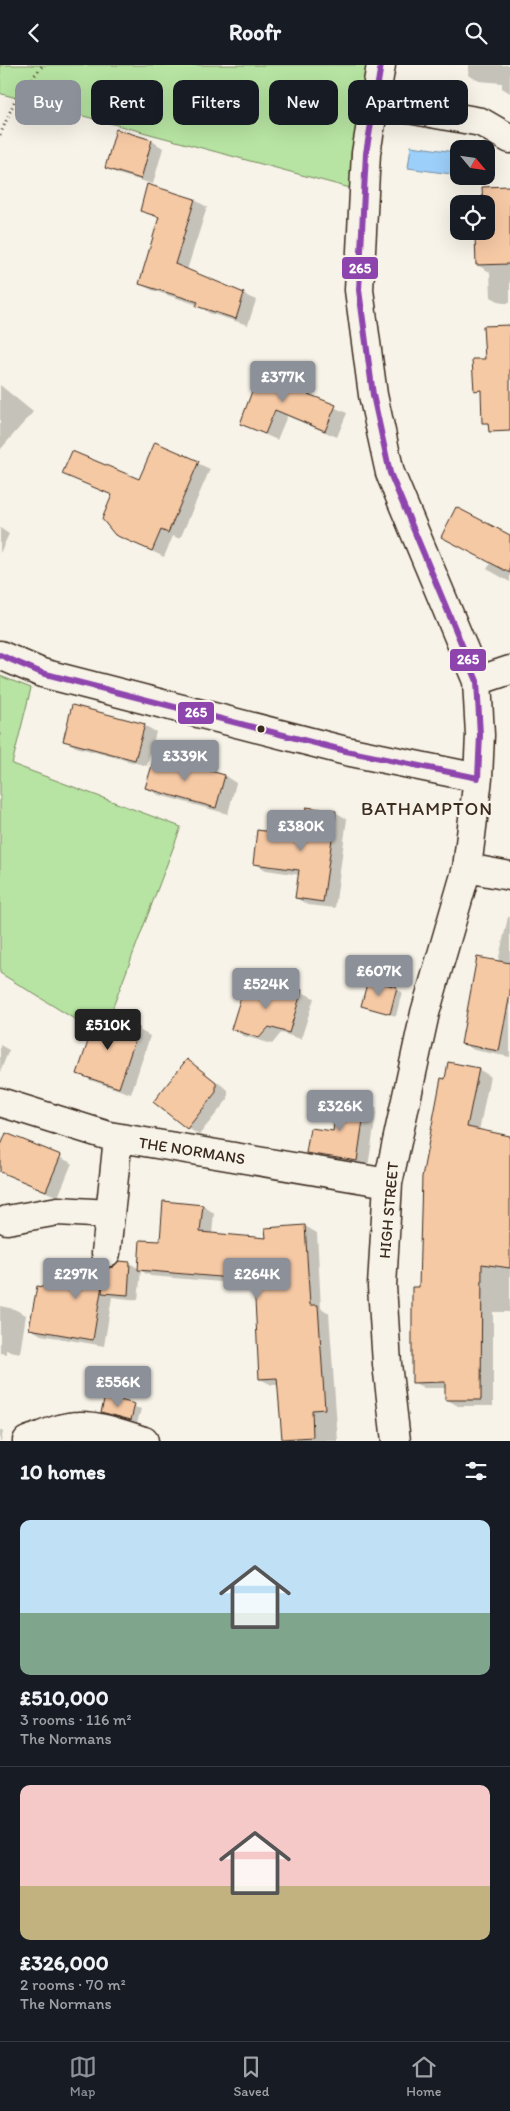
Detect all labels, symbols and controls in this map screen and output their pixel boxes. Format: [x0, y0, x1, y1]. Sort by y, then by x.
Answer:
icon: back [20, 19, 48, 47]
text: Roofr [229, 19, 281, 46]
icon: search [462, 19, 490, 47]
chip: Buy [15, 80, 81, 125]
chip: Rent [91, 80, 163, 125]
chip: Filters [173, 80, 259, 125]
chip: New [269, 80, 338, 125]
chip: Apartment [348, 80, 468, 125]
north arrow [450, 140, 495, 185]
map controls [450, 140, 495, 240]
button: locate [450, 195, 495, 240]
line badge: 265 [341, 256, 379, 280]
text: 265 [349, 260, 372, 277]
pin: £377K [248, 361, 318, 403]
text: £377K [261, 367, 305, 386]
line badge: 265 [449, 648, 487, 672]
text: 265 [457, 651, 480, 668]
line badge: 265 [177, 701, 215, 725]
text: 265 [185, 704, 208, 721]
unlabelled marker [256, 724, 266, 734]
pin: £339K [150, 739, 220, 782]
text: £339K [163, 746, 207, 765]
district label: BATHAMPTON [361, 797, 493, 820]
pin: £380K [266, 809, 336, 852]
text: £380K [278, 816, 324, 835]
pin: £607K [344, 955, 414, 997]
text: £607K [356, 961, 402, 980]
pin: £524K [231, 967, 301, 1010]
text: £524K [243, 974, 289, 993]
pin: £510K [73, 1009, 143, 1051]
text: £510K [86, 1015, 130, 1034]
pin: £326K [305, 1089, 375, 1132]
text: £326K [318, 1096, 362, 1115]
street label: THE NORMANS [137, 1133, 246, 1168]
street label: HIGH STREET [375, 1161, 402, 1259]
pin: £297K [41, 1257, 111, 1300]
pin: £264K [222, 1257, 292, 1300]
text: £297K [54, 1264, 98, 1283]
text: £264K [234, 1264, 280, 1283]
pin: £556K [83, 1365, 153, 1408]
text: £556K [96, 1372, 140, 1391]
icon: filters [462, 1457, 490, 1485]
text: 10 homes [20, 1459, 106, 1484]
icon: home [210, 1552, 300, 1642]
text: £510,000 [20, 1685, 109, 1710]
text: 3 rooms · 116 m² [20, 1710, 131, 1729]
text: The Normans [20, 1729, 112, 1748]
icon: home [210, 1818, 300, 1908]
text: £326,000 [20, 1950, 109, 1975]
text: 2 rooms · 70 m² [20, 1975, 126, 1994]
text: The Normans [20, 1994, 112, 2013]
tab: Map [69, 2053, 97, 2100]
tab: Saved [234, 2053, 269, 2100]
tab: Home [406, 2053, 442, 2100]

